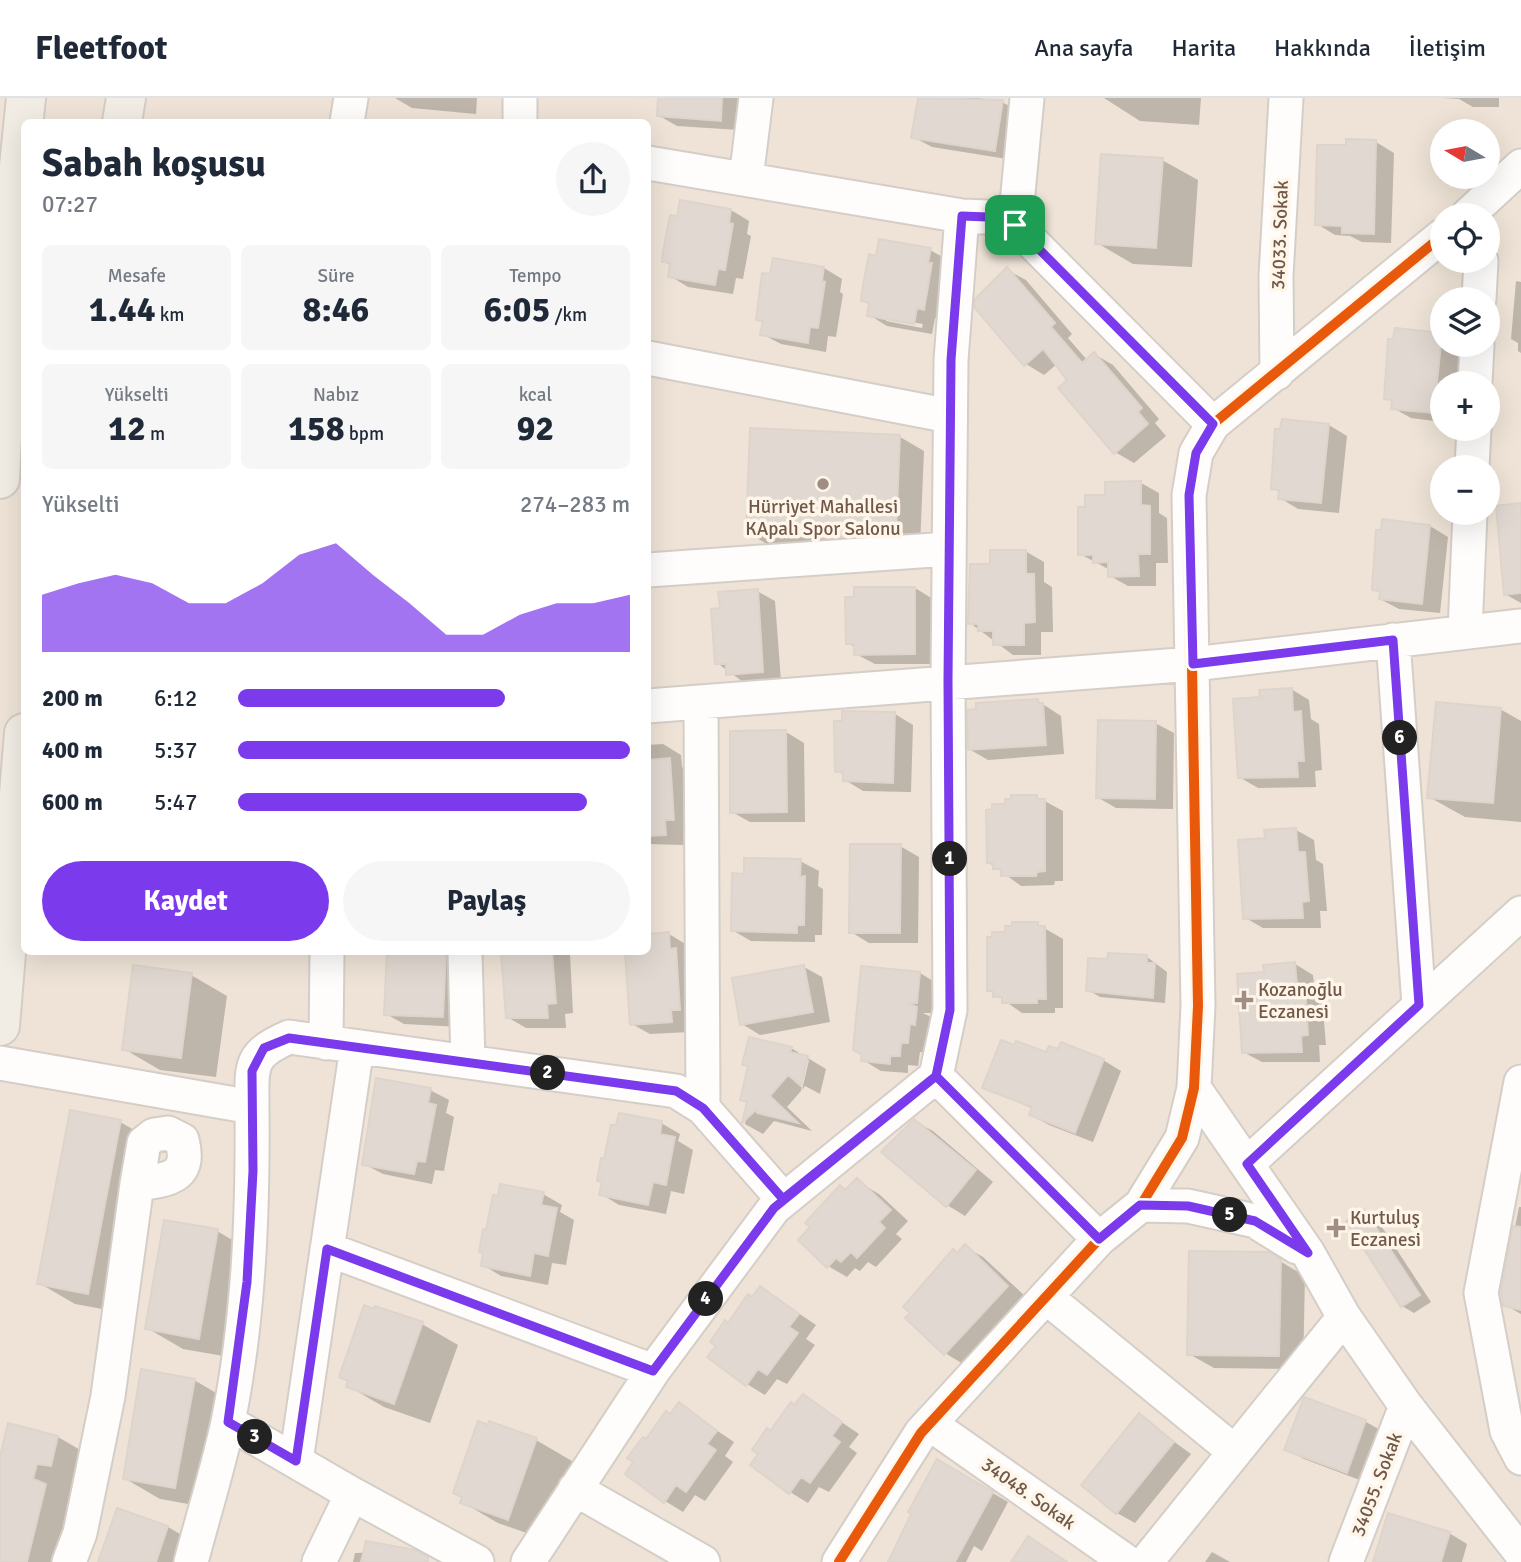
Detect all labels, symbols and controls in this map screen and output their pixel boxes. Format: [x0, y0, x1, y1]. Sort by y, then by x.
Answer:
text: Fleetfoot [35, 28, 167, 69]
text: Ana sayfa [1034, 33, 1134, 63]
text: Harita [1172, 33, 1236, 63]
text: Hakkında [1274, 33, 1371, 63]
text: İletişim [1409, 33, 1486, 63]
north arrow [1430, 119, 1500, 189]
map controls [1430, 119, 1500, 525]
text: Sabah koşusu [42, 140, 266, 187]
button: share [556, 142, 630, 216]
street label: 34033. Sokak [1266, 179, 1294, 290]
text: 07:27 [42, 190, 98, 219]
pin [985, 195, 1045, 255]
button: locate [1430, 203, 1500, 273]
icon: arrive [996, 206, 1034, 244]
text: Mesafe [107, 264, 166, 288]
text: Süre [317, 264, 355, 288]
text: Tempo [509, 264, 562, 288]
button: layers [1430, 287, 1500, 357]
text: 1.44 [89, 288, 156, 331]
text: 8:46 [302, 288, 370, 331]
text: 6:05 [483, 288, 550, 331]
text: km [156, 303, 184, 327]
text: /km [550, 303, 587, 327]
button: + [1430, 371, 1500, 441]
text: Yükselti [105, 383, 169, 407]
text: Nabız [313, 383, 359, 407]
text: kcal [519, 383, 552, 407]
text: 12 [108, 407, 146, 450]
text: 158 [288, 407, 345, 450]
text: 92 [516, 407, 554, 450]
text: m [146, 422, 165, 446]
text: bpm [345, 422, 384, 446]
button: − [1430, 455, 1500, 525]
marker: Hürriyet Mahallesi KApalı Spor Salonu [815, 476, 831, 492]
text: Yükselti [42, 490, 119, 519]
text: 274–283 m [520, 490, 630, 519]
place label: Hürriyet Mahallesi KApalı Spor Salonu [745, 495, 901, 541]
text: 200 m [42, 684, 103, 713]
text: 6:12 [154, 684, 197, 713]
pin: 6 [1382, 720, 1418, 756]
text: 6 [1394, 725, 1405, 749]
text: 400 m [42, 736, 103, 765]
text: 5:37 [154, 736, 197, 765]
text: 600 m [42, 788, 103, 817]
text: 5:47 [154, 788, 197, 817]
pin: 1 [932, 842, 968, 876]
text: 1 [944, 846, 955, 870]
button: Kaydet [42, 861, 329, 941]
button: Paylaş [343, 861, 630, 941]
place label: Kozanoğlu Eczanesi [1258, 978, 1343, 1024]
marker: Kozanoğlu Eczanesi [1236, 992, 1252, 1008]
pin: 2 [530, 1056, 566, 1090]
text: 2 [542, 1060, 553, 1084]
pin: 5 [1212, 1198, 1248, 1232]
text: 5 [1224, 1202, 1235, 1226]
place label: Kurtuluş Eczanesi [1350, 1206, 1421, 1252]
marker: Kurtuluş Eczanesi [1328, 1220, 1344, 1236]
pin: 4 [688, 1282, 724, 1316]
text: 4 [700, 1286, 711, 1310]
pin: 3 [238, 1420, 272, 1454]
text: 3 [249, 1424, 260, 1448]
street label: 34055. Sokak [1346, 1428, 1408, 1540]
street label: 34048. Sokak [977, 1453, 1081, 1535]

